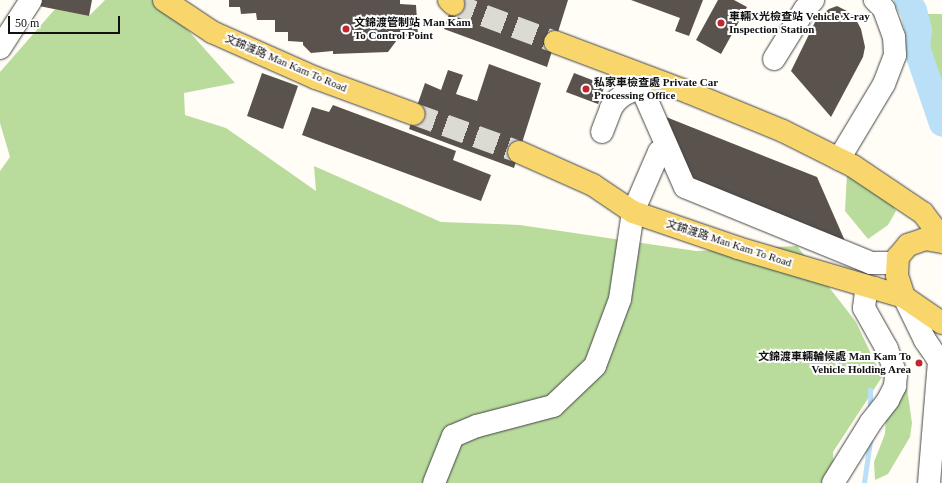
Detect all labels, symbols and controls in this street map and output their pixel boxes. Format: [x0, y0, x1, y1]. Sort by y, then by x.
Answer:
scale bar [10, 8, 122, 34]
place label: 車輛X光檢查站 Vehicle X-ray Inspection Station [729, 10, 870, 36]
text: 50 m [15, 16, 39, 30]
place label: 文錦渡管制站 Man Kam To Control Point [354, 16, 471, 42]
marker: 車輛X光檢查站 Vehicle X-ray Inspection Station [716, 18, 726, 28]
marker: 文錦渡管制站 Man Kam To Control Point [341, 24, 351, 34]
street label: 文錦渡路 Man Kam To Road [223, 31, 349, 95]
place label: 私家車檢查處 Private Car Processing Office [594, 76, 718, 102]
marker: 私家車檢查處 Private Car Processing Office [581, 84, 591, 94]
street label: 文錦渡路 Man Kam To Road [665, 216, 793, 270]
place label: 文錦渡車輛輪候處 Man Kam To Vehicle Holding Area [758, 350, 911, 376]
marker: 文錦渡車輛輪候處 Man Kam To Vehicle Holding Area [914, 358, 924, 368]

